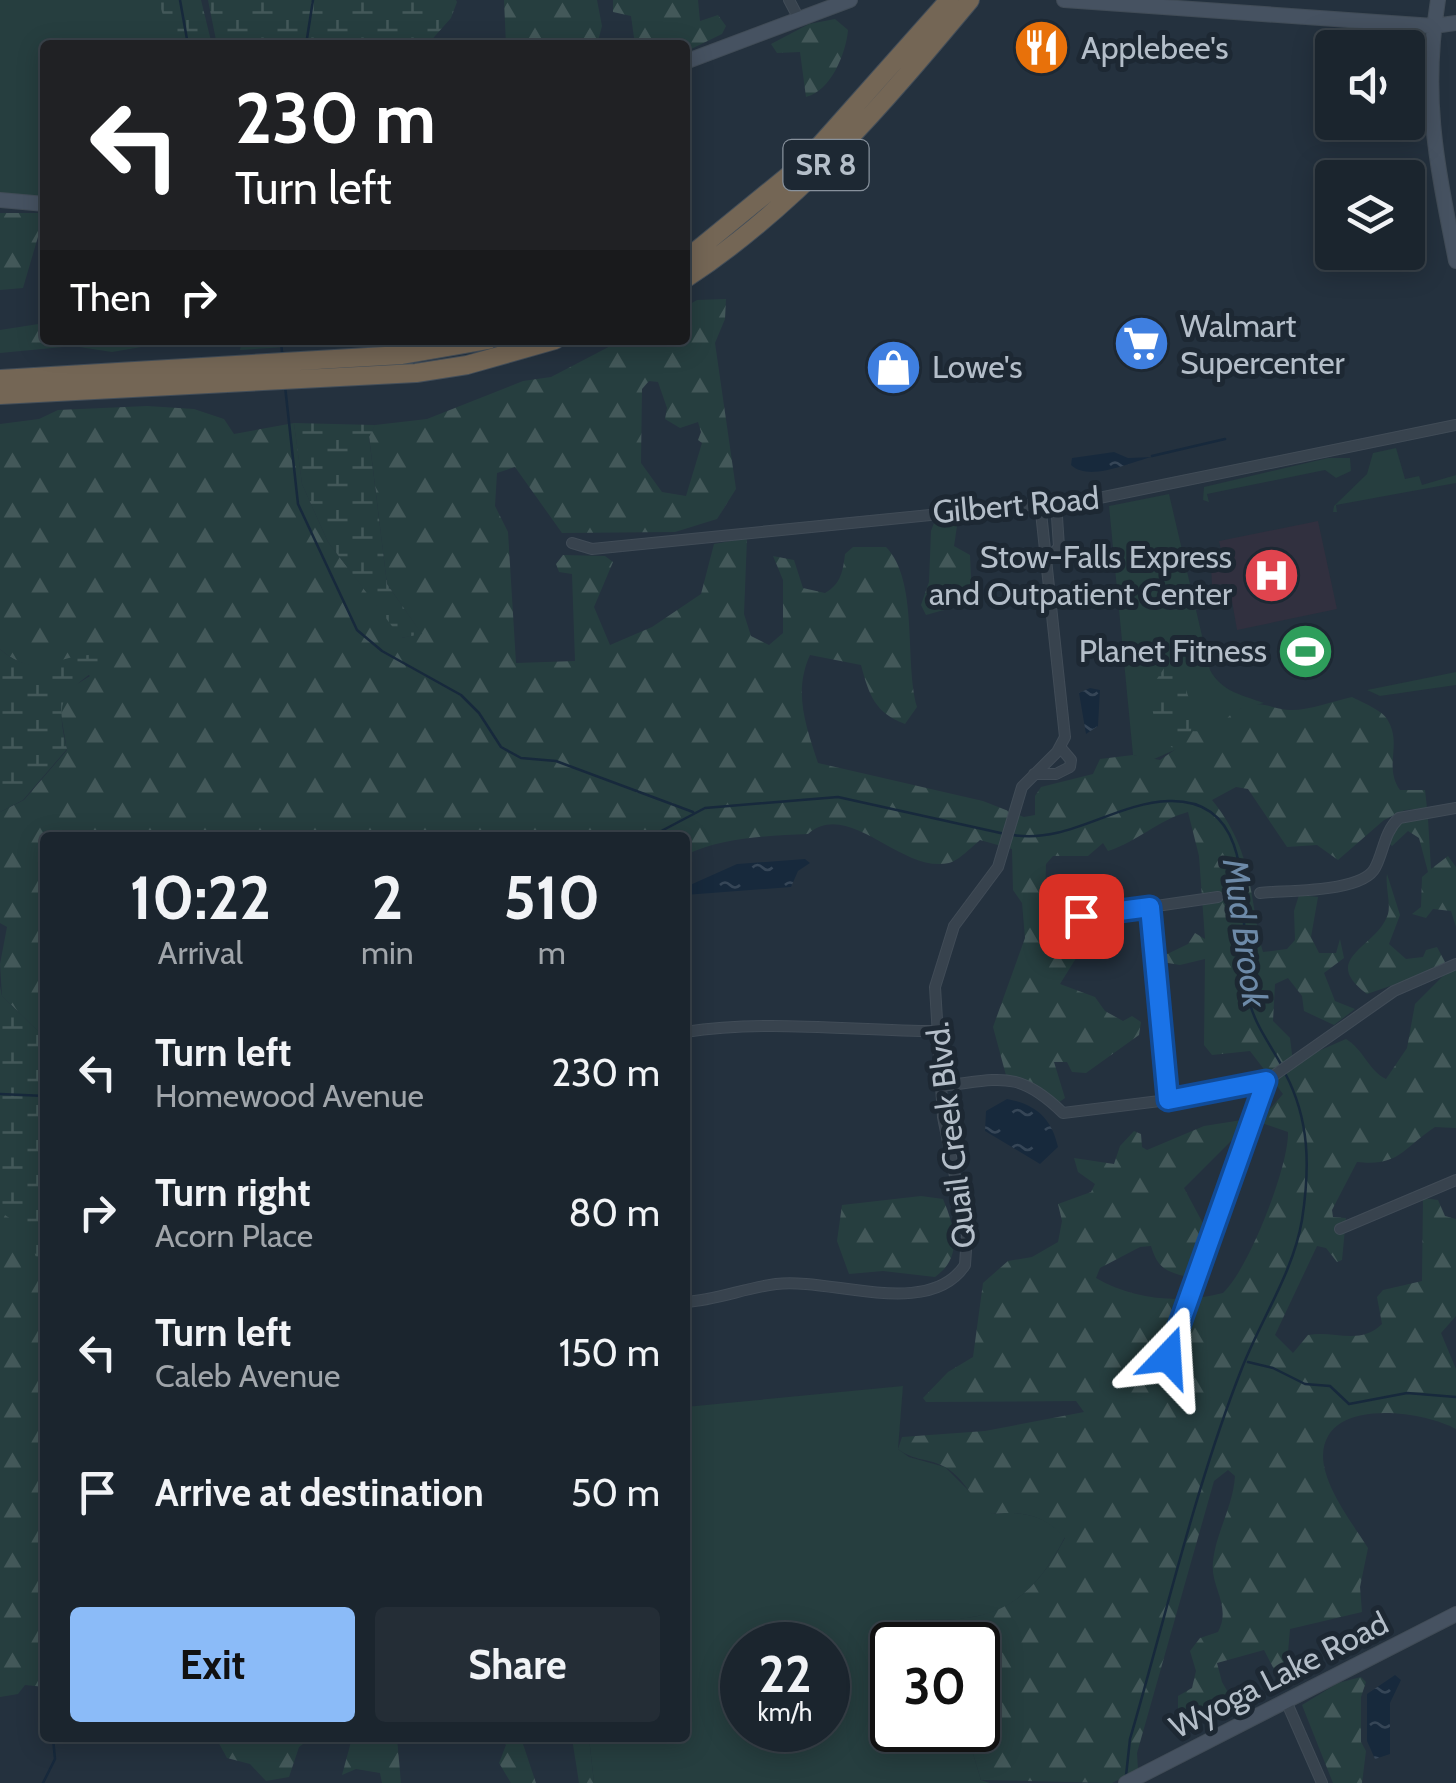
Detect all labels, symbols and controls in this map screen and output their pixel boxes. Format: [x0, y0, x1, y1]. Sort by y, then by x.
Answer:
restaurant icon: Applebee's [1012, 18, 1072, 78]
place label: Applebee's [1081, 28, 1229, 67]
map controls [1315, 30, 1425, 270]
button: sound [1315, 30, 1425, 140]
text: 230 m [235, 75, 436, 161]
icon: left [70, 80, 200, 210]
road number: SR 8 [784, 140, 868, 190]
button: layers [1315, 160, 1425, 270]
text: Turn left [235, 161, 392, 215]
icon: right [171, 270, 226, 325]
text: Then [70, 274, 151, 321]
place label: Walmart Supercenter [1180, 306, 1346, 382]
supermarket icon: Walmart Supercenter [1111, 314, 1171, 374]
shop icon: Lowe's [863, 337, 923, 397]
place label: Lowe's [932, 347, 1022, 386]
street label: Gilbert Road [931, 478, 1101, 531]
place label: Stow-Falls Express and Outpatient Center [929, 537, 1233, 613]
hospital icon: Stow-Falls Express and Outpatient Center [1241, 545, 1301, 605]
sports icon: Planet Fitness [1276, 621, 1336, 681]
place label: Planet Fitness [1079, 631, 1267, 670]
water label: Mud Brook [1214, 855, 1277, 1011]
text: 10:22 [130, 861, 271, 934]
text: 2 [371, 861, 403, 934]
text: 510 [503, 861, 600, 934]
pin [1039, 874, 1124, 959]
icon: arrive [1054, 889, 1109, 944]
text: Arrival [158, 933, 243, 972]
text: min [361, 933, 414, 972]
text: m [538, 933, 566, 972]
street label: Quail Creek Blvd. [917, 1020, 984, 1250]
text: Turn left [155, 1029, 291, 1076]
icon: left [70, 1045, 125, 1100]
text: 230 m [551, 1049, 660, 1096]
text: Homewood Avenue [155, 1076, 424, 1115]
text: Turn right [155, 1169, 311, 1216]
icon: right [70, 1185, 125, 1240]
text: 80 m [569, 1189, 660, 1236]
text: Acorn Place [155, 1216, 313, 1255]
position arrow [1116, 1305, 1220, 1409]
text: Turn left [155, 1309, 291, 1356]
icon: left [70, 1325, 125, 1380]
text: 150 m [559, 1329, 660, 1376]
text: Caleb Avenue [155, 1356, 340, 1395]
icon: arrive [70, 1465, 125, 1520]
text: Arrive at destination [155, 1469, 484, 1516]
text: 50 m [571, 1469, 660, 1516]
street label: Wyoga Lake Road [1163, 1603, 1395, 1746]
button: Exit [70, 1607, 355, 1722]
button: Share [375, 1607, 660, 1722]
speed limit sign: 30 [870, 1622, 1000, 1752]
text: 22 [759, 1644, 811, 1705]
text: km/h [758, 1697, 812, 1727]

